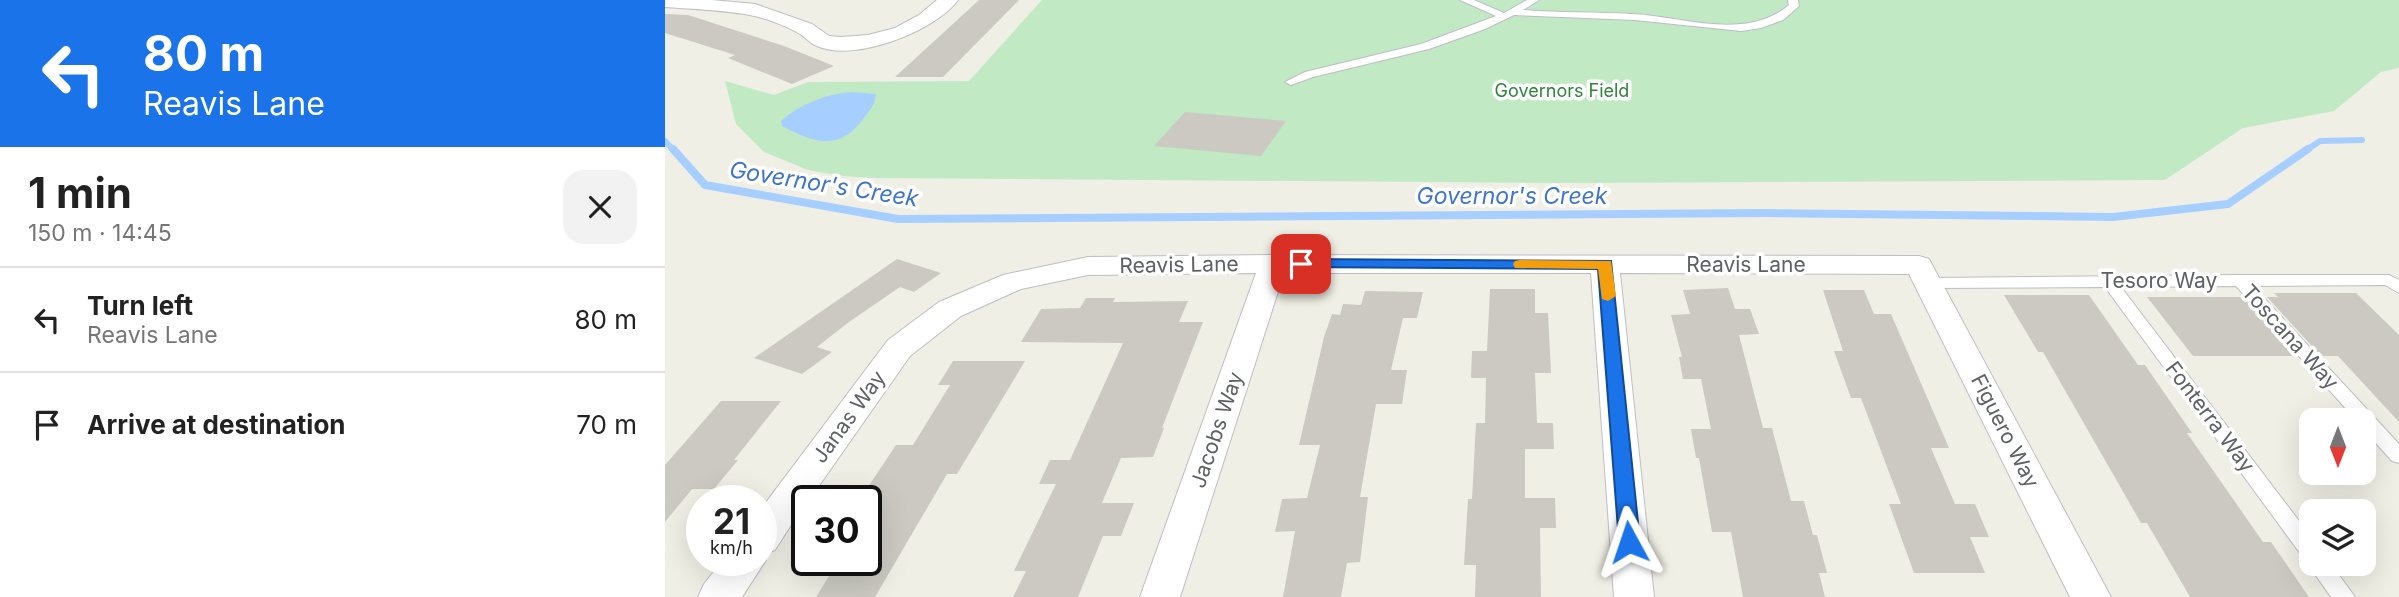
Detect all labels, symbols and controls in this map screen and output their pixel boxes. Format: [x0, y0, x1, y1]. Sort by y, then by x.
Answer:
text: 80 m [143, 24, 264, 83]
icon: left [28, 28, 119, 119]
park label: Governors Field [1495, 80, 1629, 101]
text: Reavis Lane [143, 84, 325, 123]
water label: Governor's Creek [727, 155, 921, 213]
text: 1 min [28, 167, 132, 218]
button: close [563, 170, 637, 244]
water label: Governor's Creek [1416, 182, 1608, 210]
text: 150 m · 14:45 [28, 219, 172, 247]
pin [1271, 234, 1331, 294]
icon: arrive [1282, 245, 1320, 283]
street label: Reavis Lane [1119, 251, 1239, 278]
street label: Reavis Lane [1686, 252, 1806, 277]
street label: Tesoro Way [2101, 268, 2218, 293]
street label: Toscana Way [2237, 279, 2344, 394]
text: Turn left [87, 290, 193, 321]
icon: left [28, 301, 66, 339]
text: 80 m [574, 304, 637, 335]
text: Reavis Lane [87, 321, 218, 349]
street label: Fonterra Way [2161, 356, 2260, 477]
street label: Janas Way [807, 366, 891, 468]
street label: Jacobs Way [1185, 368, 1248, 491]
street label: Figuero Way [1966, 370, 2045, 492]
icon: arrive [28, 406, 66, 444]
north arrow [2299, 408, 2377, 485]
map controls [2299, 408, 2376, 576]
text: Arrive at destination [87, 409, 346, 440]
text: 70 m [576, 409, 637, 440]
speed limit sign: 30 [791, 485, 882, 576]
button: layers [2299, 499, 2376, 576]
text: 21 [713, 500, 750, 542]
position arrow [1592, 505, 1666, 579]
text: km/h [710, 537, 753, 558]

